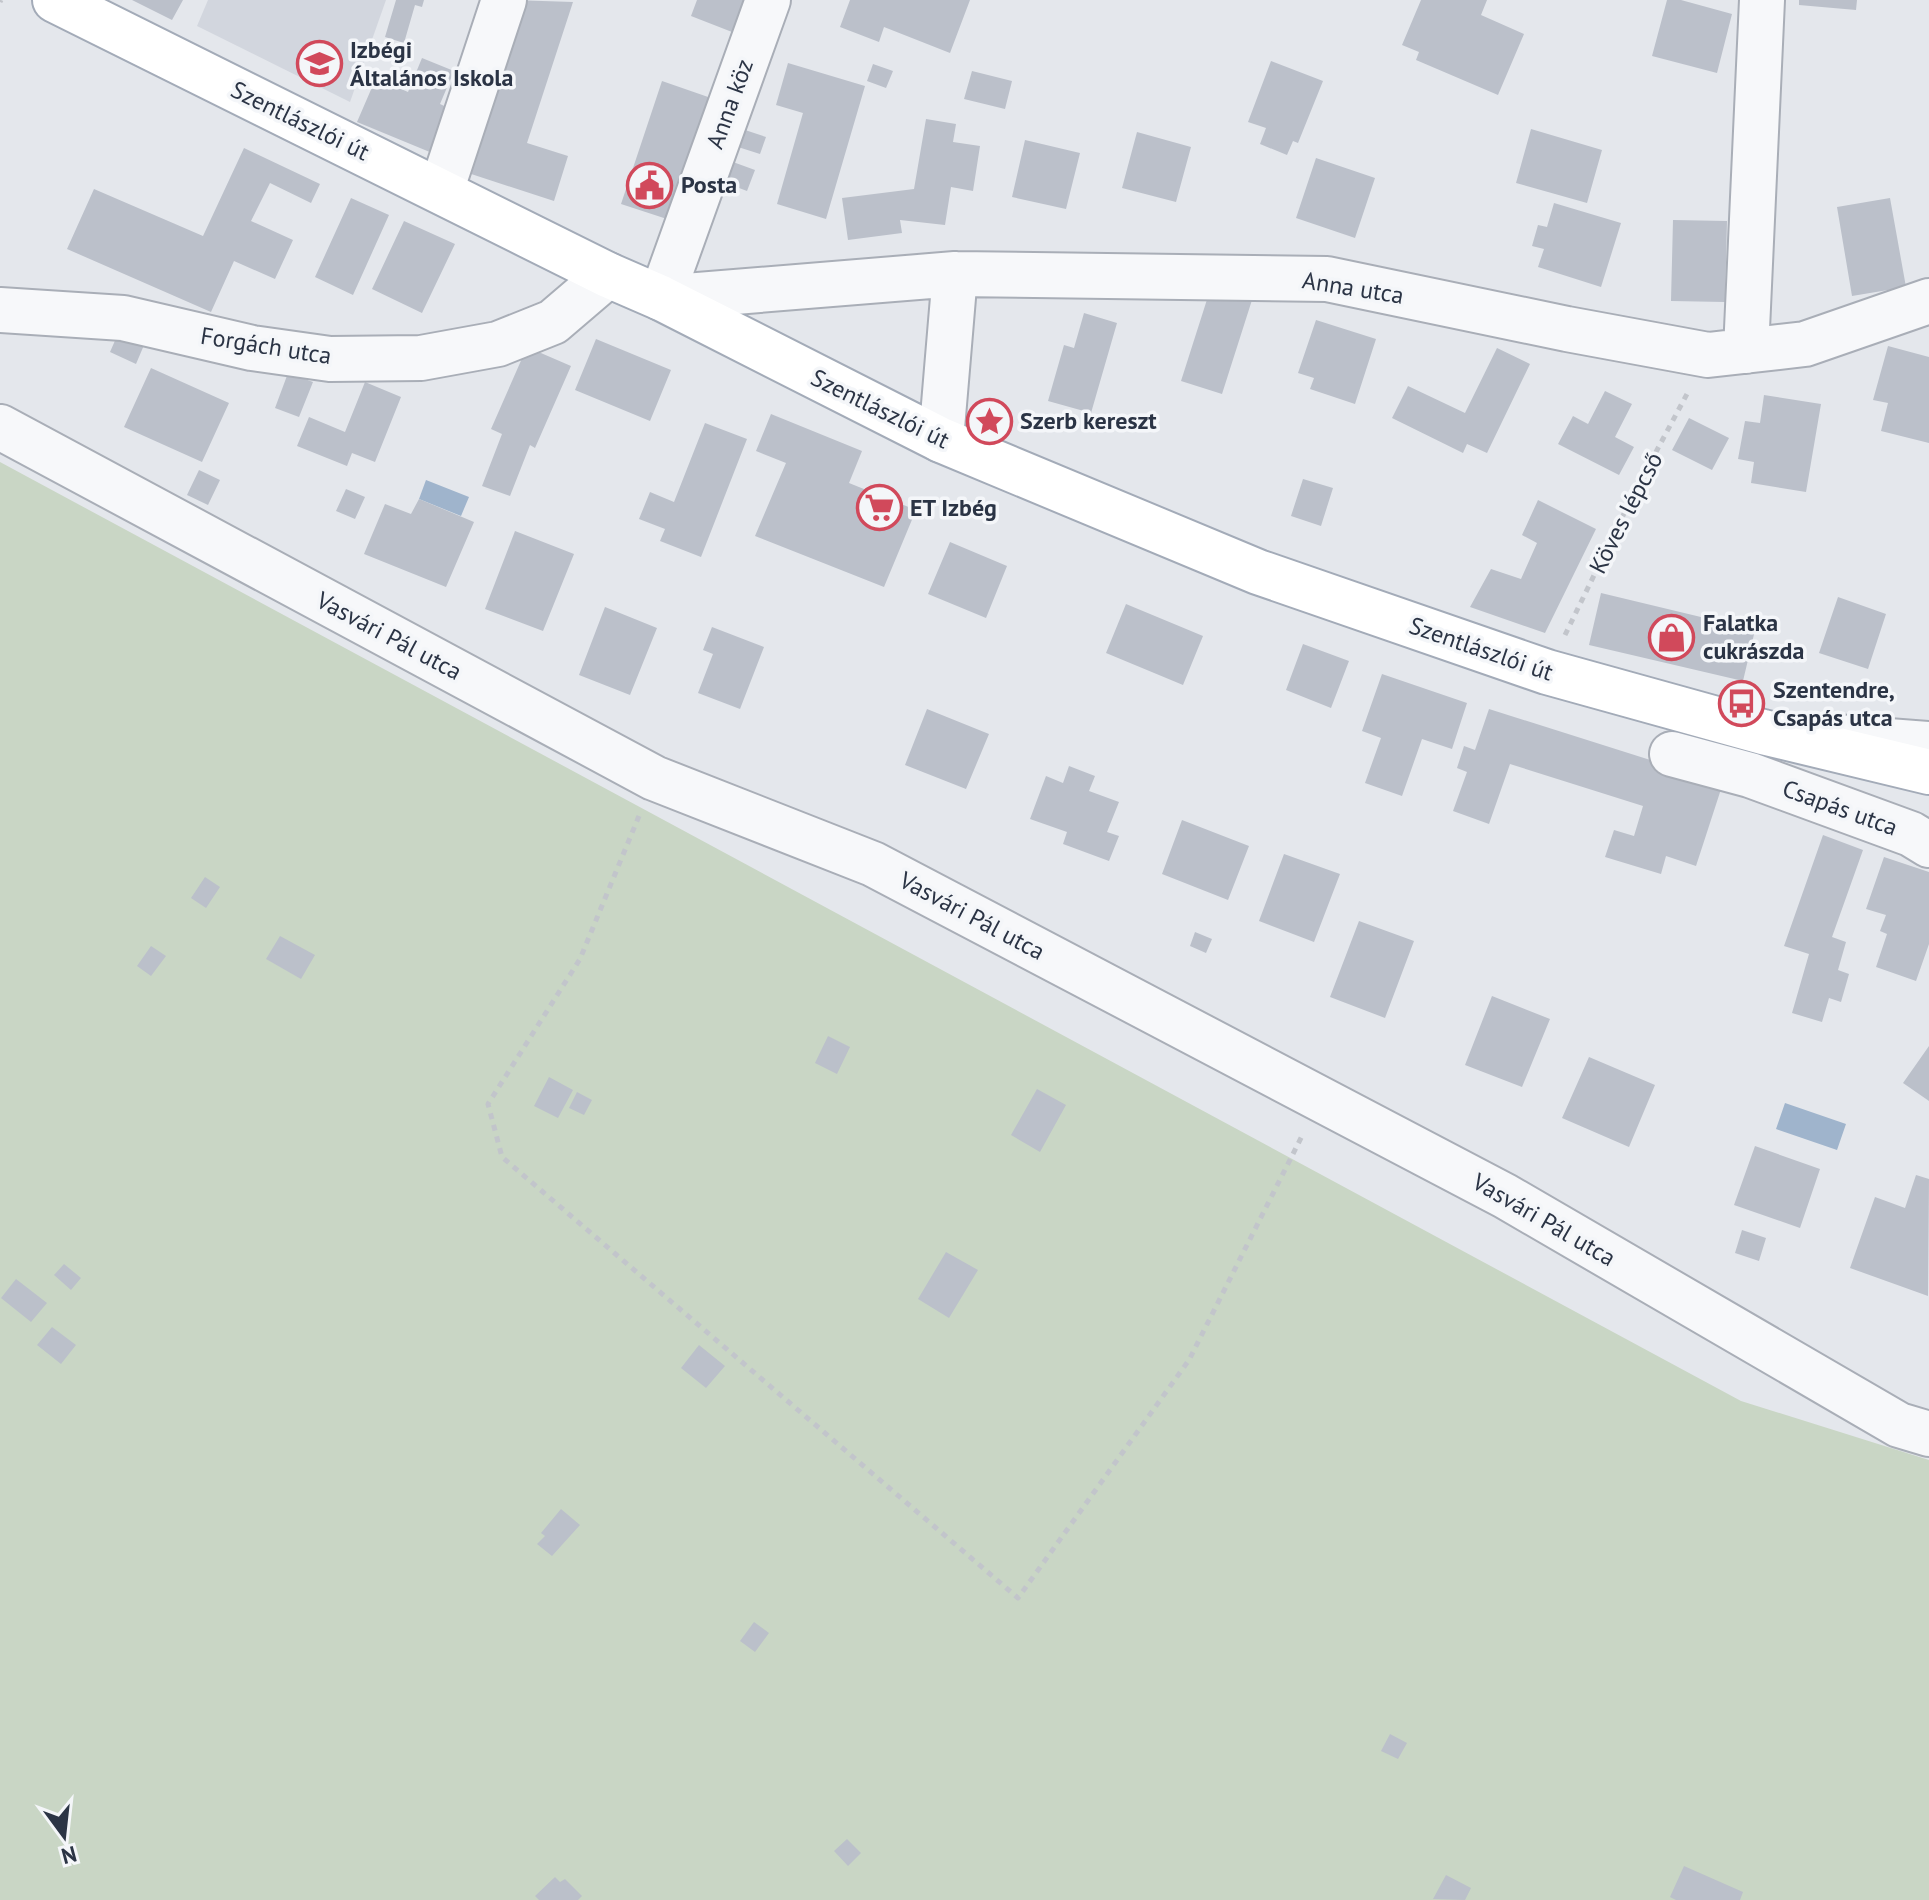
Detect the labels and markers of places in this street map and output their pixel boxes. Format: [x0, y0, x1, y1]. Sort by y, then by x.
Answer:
place label: Izbégi Általános Iskola [350, 34, 513, 93]
school or university icon: Izbégi Általános Iskola [295, 40, 343, 88]
public building icon: Posta [626, 161, 674, 209]
place label: Posta [681, 169, 737, 200]
place icon: Szerb kereszt [965, 397, 1013, 445]
place label: Szerb kereszt [1020, 405, 1157, 436]
supermarket icon: ET Izbég [855, 484, 903, 532]
place label: ET Izbég [910, 492, 997, 523]
place label: Falatka cukrászda [1703, 607, 1804, 666]
shop icon: Falatka cukrászda [1648, 613, 1696, 661]
place label: Szentendre, Csapás utca [1773, 674, 1895, 733]
bus stop icon: Szentendre, Csapás utca [1718, 680, 1766, 728]

